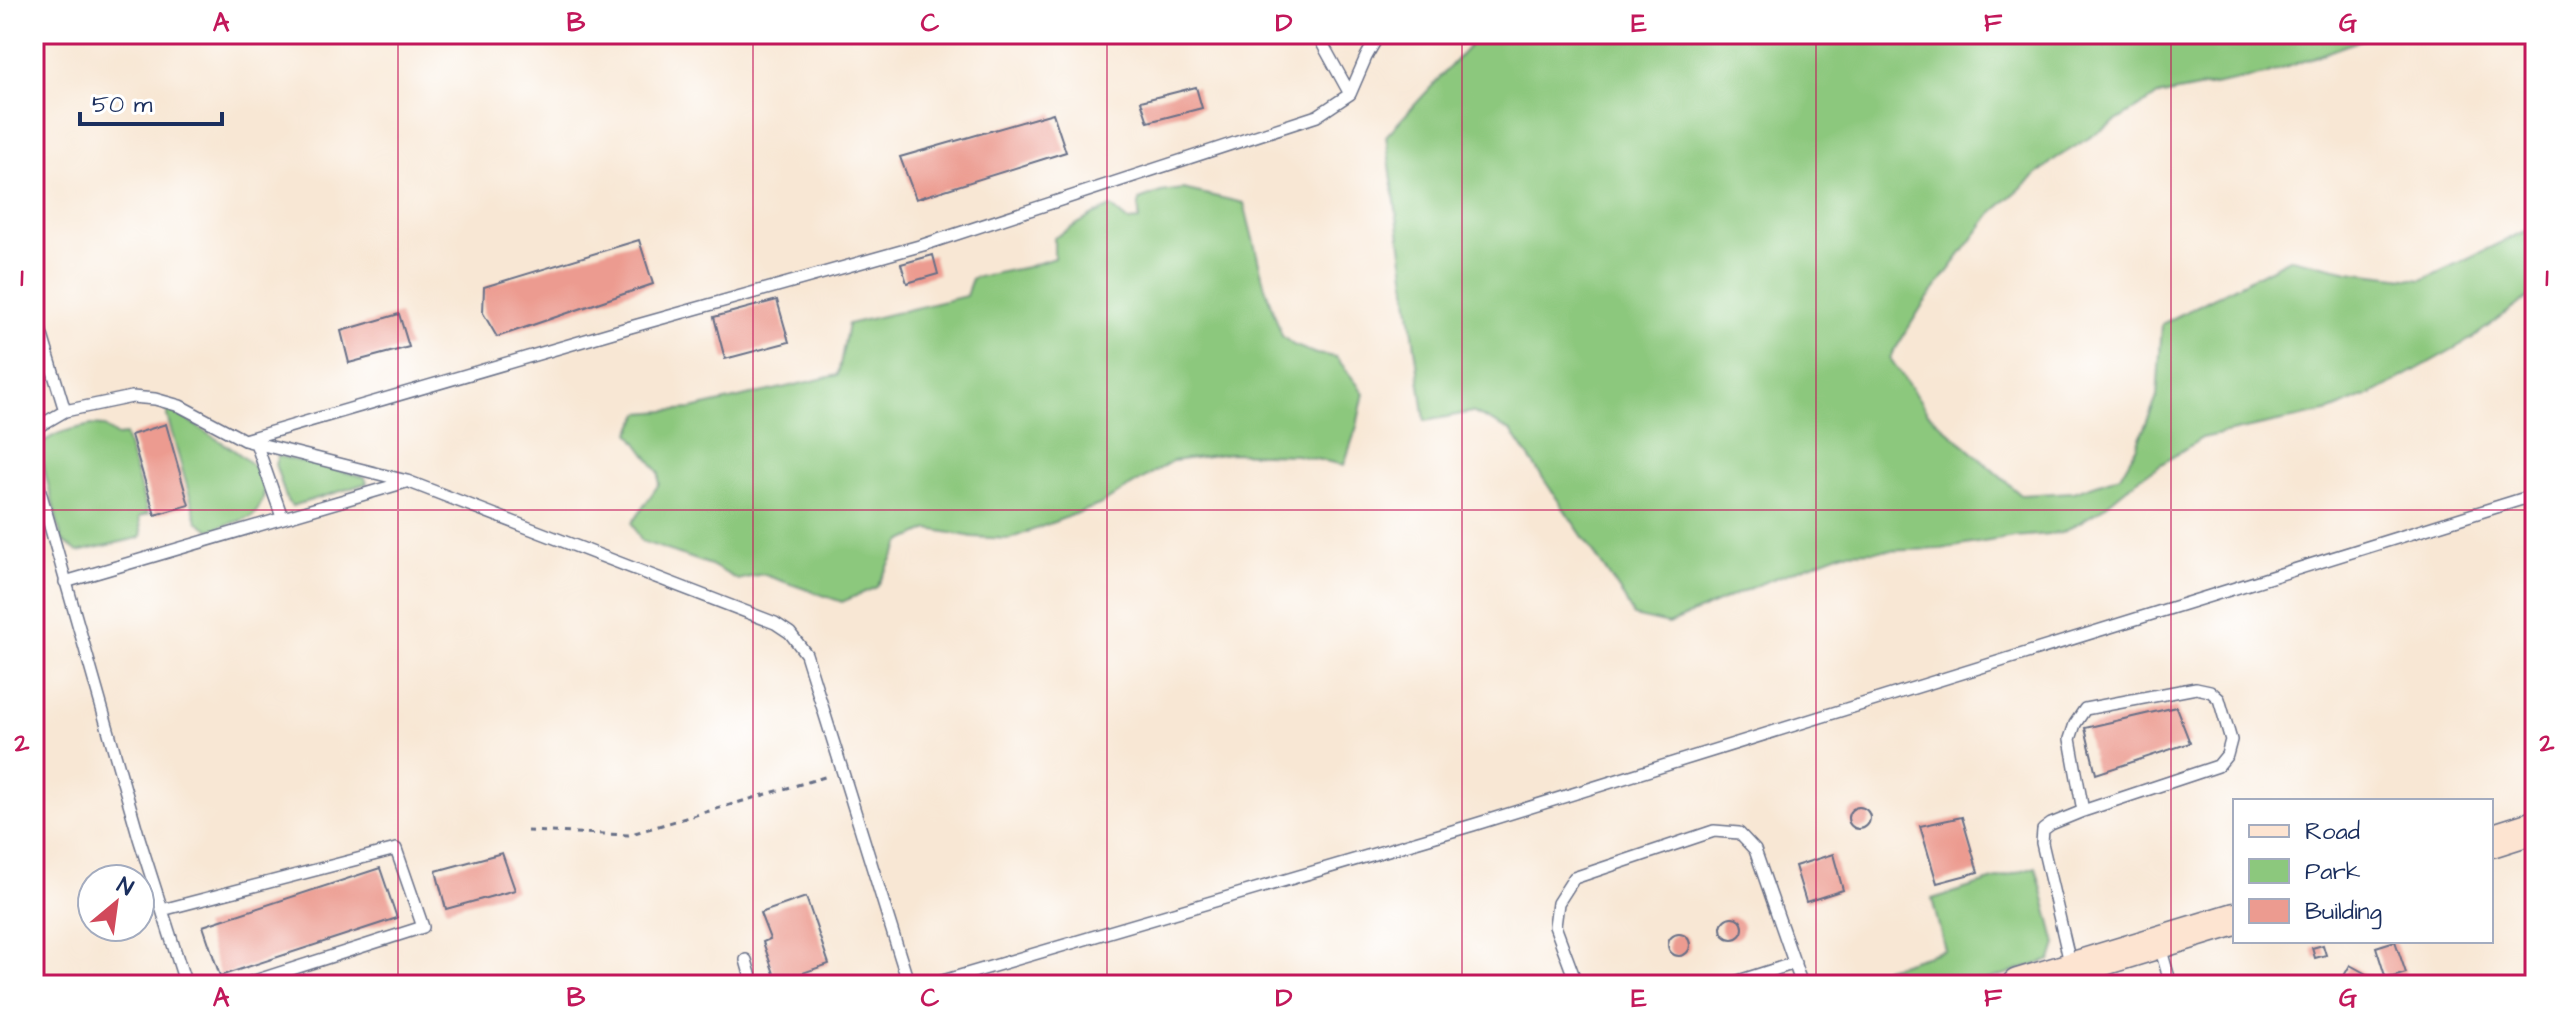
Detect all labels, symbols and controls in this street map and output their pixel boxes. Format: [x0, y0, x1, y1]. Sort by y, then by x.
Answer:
text: A [213, 5, 230, 41]
text: B [567, 5, 586, 41]
text: C [921, 5, 940, 41]
text: D [1276, 5, 1293, 41]
text: E [1631, 5, 1647, 41]
text: F [1984, 5, 2003, 41]
text: G [2339, 5, 2357, 41]
scale bar [80, 76, 222, 126]
text: 50 m [92, 88, 153, 122]
text: 1 [20, 260, 24, 296]
text: 1 [2545, 260, 2549, 296]
text: 2 [14, 725, 30, 761]
text: 2 [2539, 725, 2555, 761]
legend [2233, 799, 2493, 943]
text: Road [2305, 815, 2360, 849]
text: Park [2305, 855, 2361, 889]
north arrow [76, 863, 156, 943]
text: N [111, 870, 139, 904]
text: Building [2305, 895, 2382, 930]
text: A [213, 980, 230, 1016]
text: B [567, 980, 586, 1016]
text: C [921, 980, 940, 1016]
text: D [1276, 980, 1293, 1016]
text: E [1631, 980, 1647, 1016]
text: F [1984, 980, 2003, 1016]
text: G [2339, 980, 2357, 1016]

